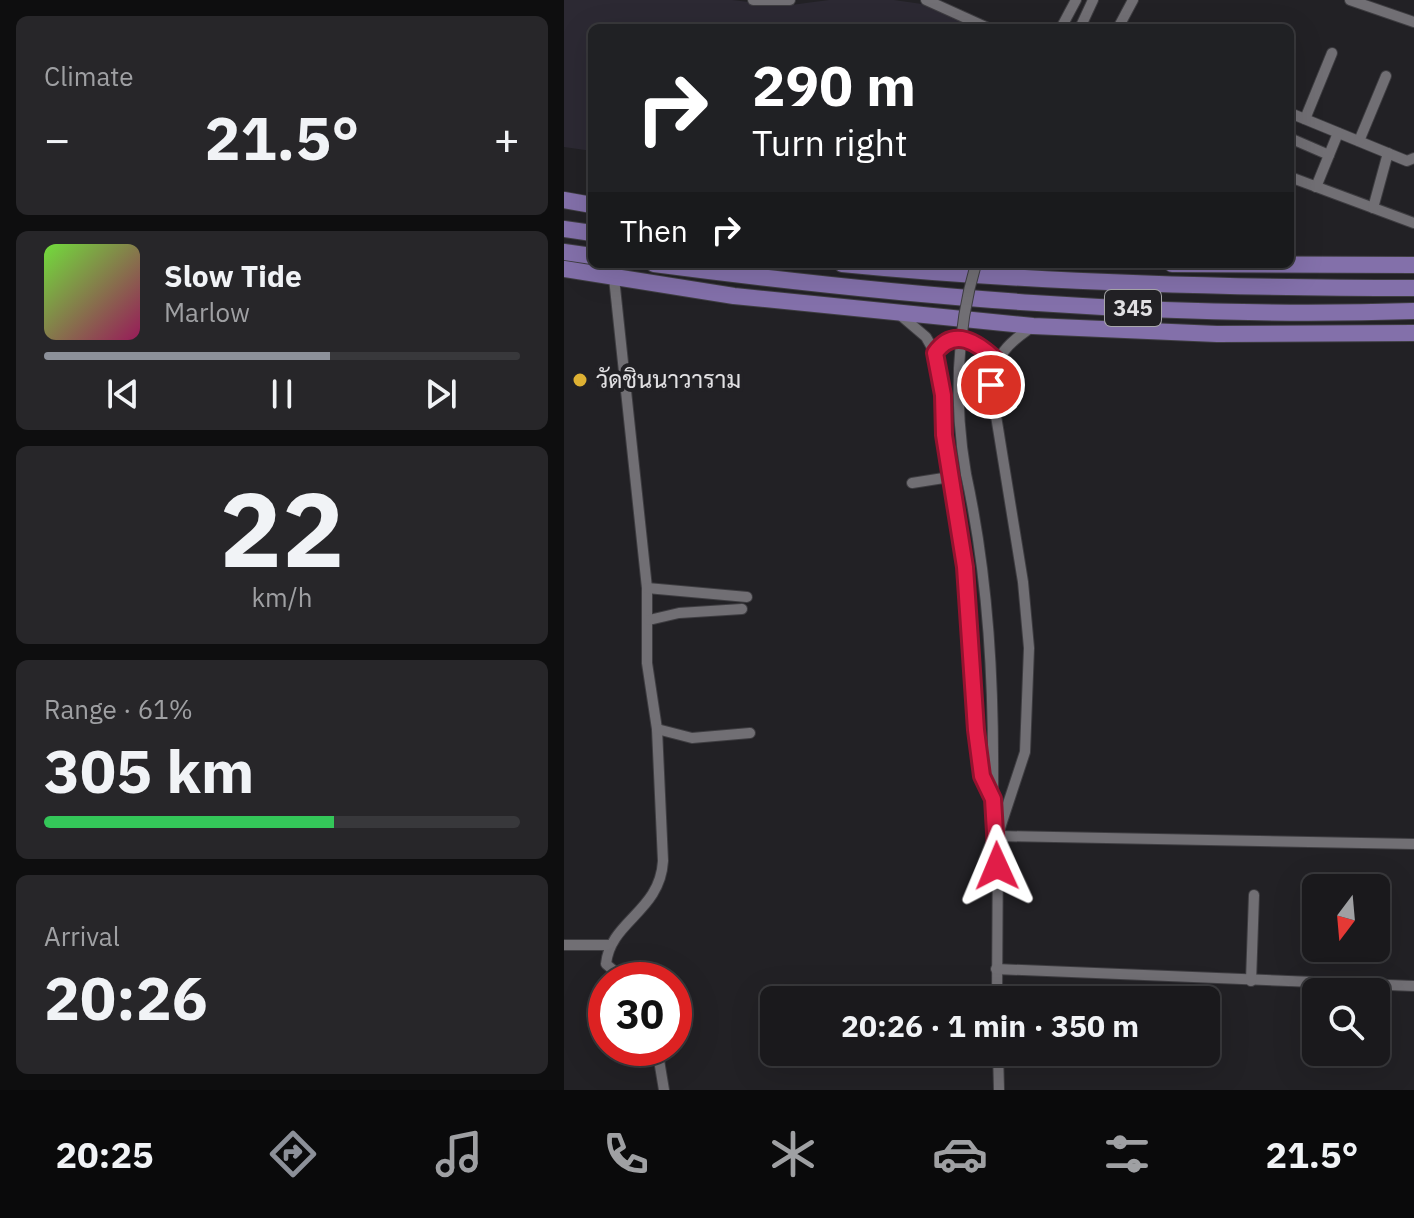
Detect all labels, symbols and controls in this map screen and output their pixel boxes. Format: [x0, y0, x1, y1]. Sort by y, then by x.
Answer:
text: 290 m [752, 49, 916, 121]
icon: right [620, 56, 724, 160]
text: Climate [44, 59, 134, 93]
text: 21.5° [205, 98, 359, 177]
text: − [44, 110, 70, 167]
text: + [494, 110, 520, 167]
text: Turn right [752, 119, 908, 166]
icon: right [704, 208, 748, 252]
text: Then [620, 211, 688, 250]
text: Slow Tide [164, 256, 302, 295]
road number: 345 [1105, 290, 1161, 326]
text: Marlow [164, 295, 250, 329]
pin [957, 351, 1025, 419]
place label: วัดชินนาวาราม [596, 363, 741, 395]
icon: arrive [969, 363, 1013, 407]
marker: วัดชินนาวาราม [571, 371, 589, 389]
icon: previous [101, 372, 145, 416]
icon: pause [260, 372, 304, 416]
icon: next [419, 372, 463, 416]
text: 22 [220, 460, 344, 596]
text: km/h [251, 580, 313, 614]
text: Range · 61% [44, 692, 193, 726]
text: 305 km [44, 731, 254, 810]
position arrow [955, 824, 1039, 908]
north arrow [1302, 874, 1390, 962]
map controls [1302, 874, 1390, 1066]
text: Arrival [44, 919, 120, 953]
text: 20:26 [44, 958, 208, 1037]
speed limit sign: 30 [588, 962, 692, 1066]
button: search [1302, 978, 1390, 1066]
text: 20:26 · 1 min · 350 m [841, 1006, 1139, 1045]
icon: directions [265, 1126, 321, 1182]
icon: music [431, 1126, 487, 1182]
icon: phone [598, 1126, 654, 1182]
icon: climate [765, 1126, 821, 1182]
icon: car [932, 1126, 988, 1182]
icon: filters [1099, 1126, 1155, 1182]
text: 20:25 [55, 1131, 154, 1178]
text: 21.5° [1266, 1131, 1359, 1178]

